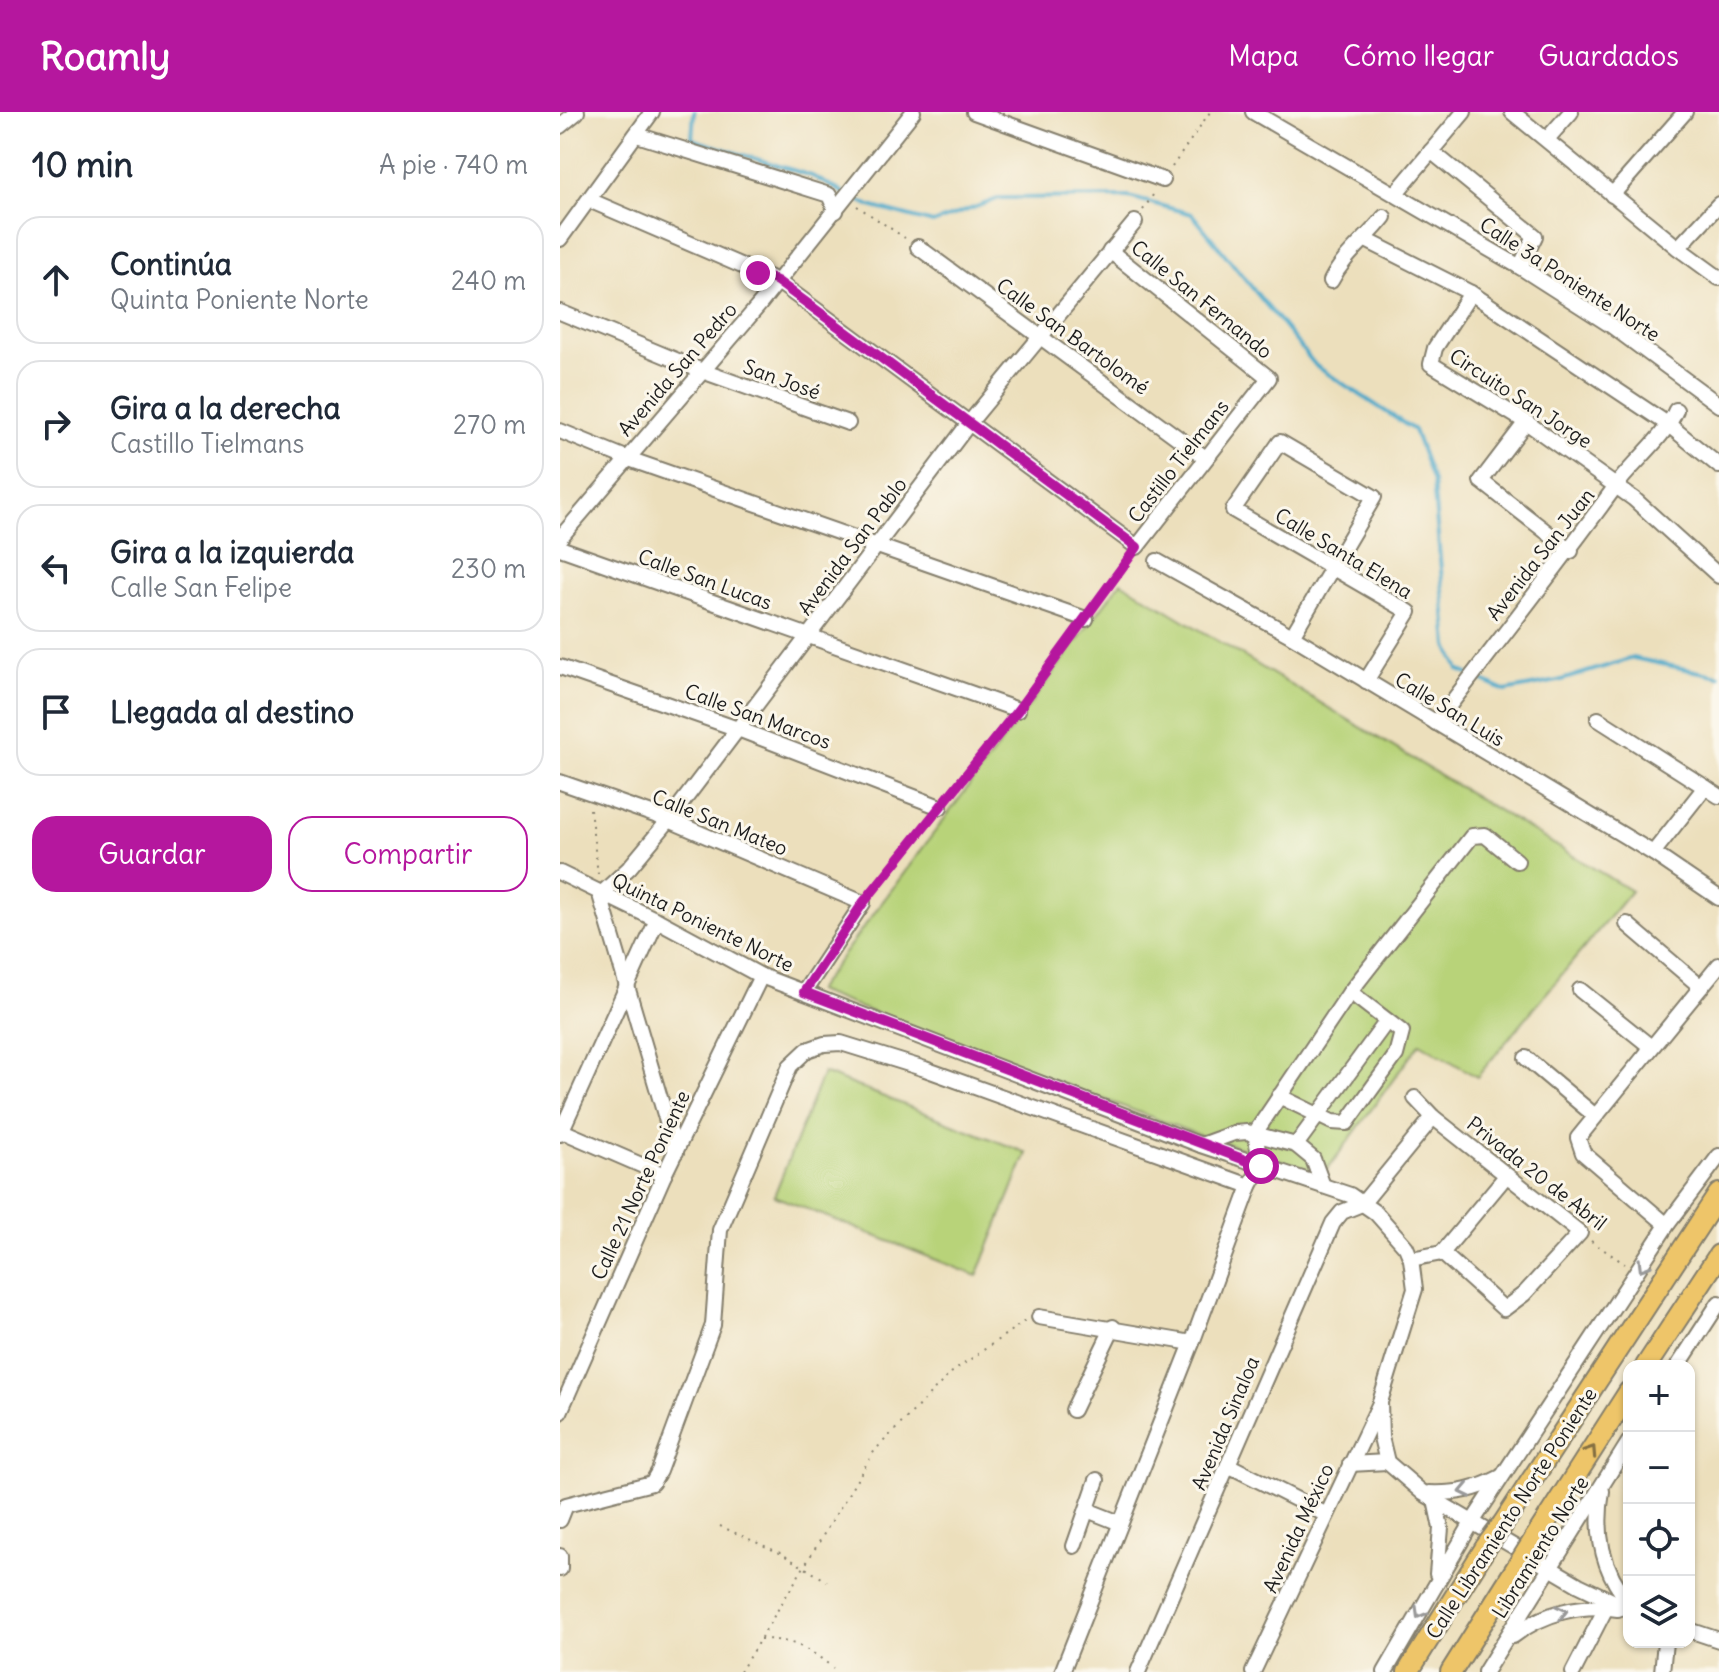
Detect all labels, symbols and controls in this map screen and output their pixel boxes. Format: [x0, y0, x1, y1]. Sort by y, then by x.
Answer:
text: Roamly [40, 33, 170, 80]
text: Mapa [1228, 38, 1299, 74]
text: Cómo llegar [1343, 38, 1494, 74]
text: Guardados [1538, 38, 1679, 74]
text: 10 min [32, 143, 133, 186]
text: A pie · 740 m [379, 148, 528, 181]
street label: Calle 3a Poniente Norte [1475, 211, 1665, 347]
street label: Calle San Fernando [1126, 234, 1278, 364]
text: Continúa [110, 245, 232, 283]
route end [740, 255, 776, 291]
icon: ahead [34, 258, 78, 302]
text: 240 m [451, 264, 526, 297]
street label: Calle San Bartolomé [992, 272, 1154, 400]
text: Quinta Poniente Norte [110, 283, 369, 316]
street label: Avenida San Pedro [612, 297, 742, 441]
street label: Circuito San Jorge [1445, 343, 1597, 453]
street label: San José [740, 354, 824, 404]
text: Gira a la derecha [110, 389, 341, 427]
street label: Castillo Tielmans [1122, 394, 1234, 528]
icon: right [34, 402, 78, 446]
text: 270 m [453, 408, 526, 441]
text: Castillo Tielmans [110, 427, 304, 460]
street label: Avenida San Pablo [792, 472, 912, 620]
street label: Avenida San Juan [1481, 483, 1599, 625]
street label: Calle Santa Elena [1271, 502, 1417, 604]
text: Gira a la izquierda [110, 533, 354, 571]
street label: Calle San Lucas [635, 543, 775, 615]
icon: left [34, 546, 78, 590]
text: 230 m [451, 552, 526, 585]
text: Calle San Felipe [110, 571, 292, 604]
street label: Calle San Luis [1391, 666, 1509, 752]
street label: Calle San Marcos [682, 678, 834, 754]
icon: arrive [34, 690, 78, 734]
text: Llegada al destino [110, 693, 354, 731]
street label: Calle San Mateo [649, 783, 791, 861]
button: Guardar [32, 816, 272, 892]
button: Compartir [288, 816, 528, 892]
street label: Quinta Poniente Norte [608, 867, 798, 977]
street label: Calle 21 Norte Poniente [585, 1086, 695, 1284]
street label: Privada 20 de Abril [1462, 1111, 1612, 1235]
route start [1243, 1148, 1279, 1184]
one-way arrow [1637, 1257, 1653, 1272]
street label: Avenida Sinaloa [1186, 1352, 1264, 1494]
map controls [1623, 1360, 1695, 1648]
button: + [1623, 1360, 1695, 1432]
street label: Calle Libramiento Norte Poniente [1421, 1383, 1601, 1643]
button: − [1623, 1432, 1695, 1504]
one-way arrow [1581, 1445, 1596, 1460]
street label: Avenida México [1257, 1459, 1339, 1597]
street label: Libramiento Norte [1487, 1472, 1593, 1622]
one-way arrow [1459, 1482, 1473, 1499]
button: locate [1623, 1504, 1695, 1576]
button: layers [1623, 1576, 1695, 1648]
one-way arrow [1414, 1604, 1430, 1619]
one-way arrow [1555, 1605, 1569, 1622]

